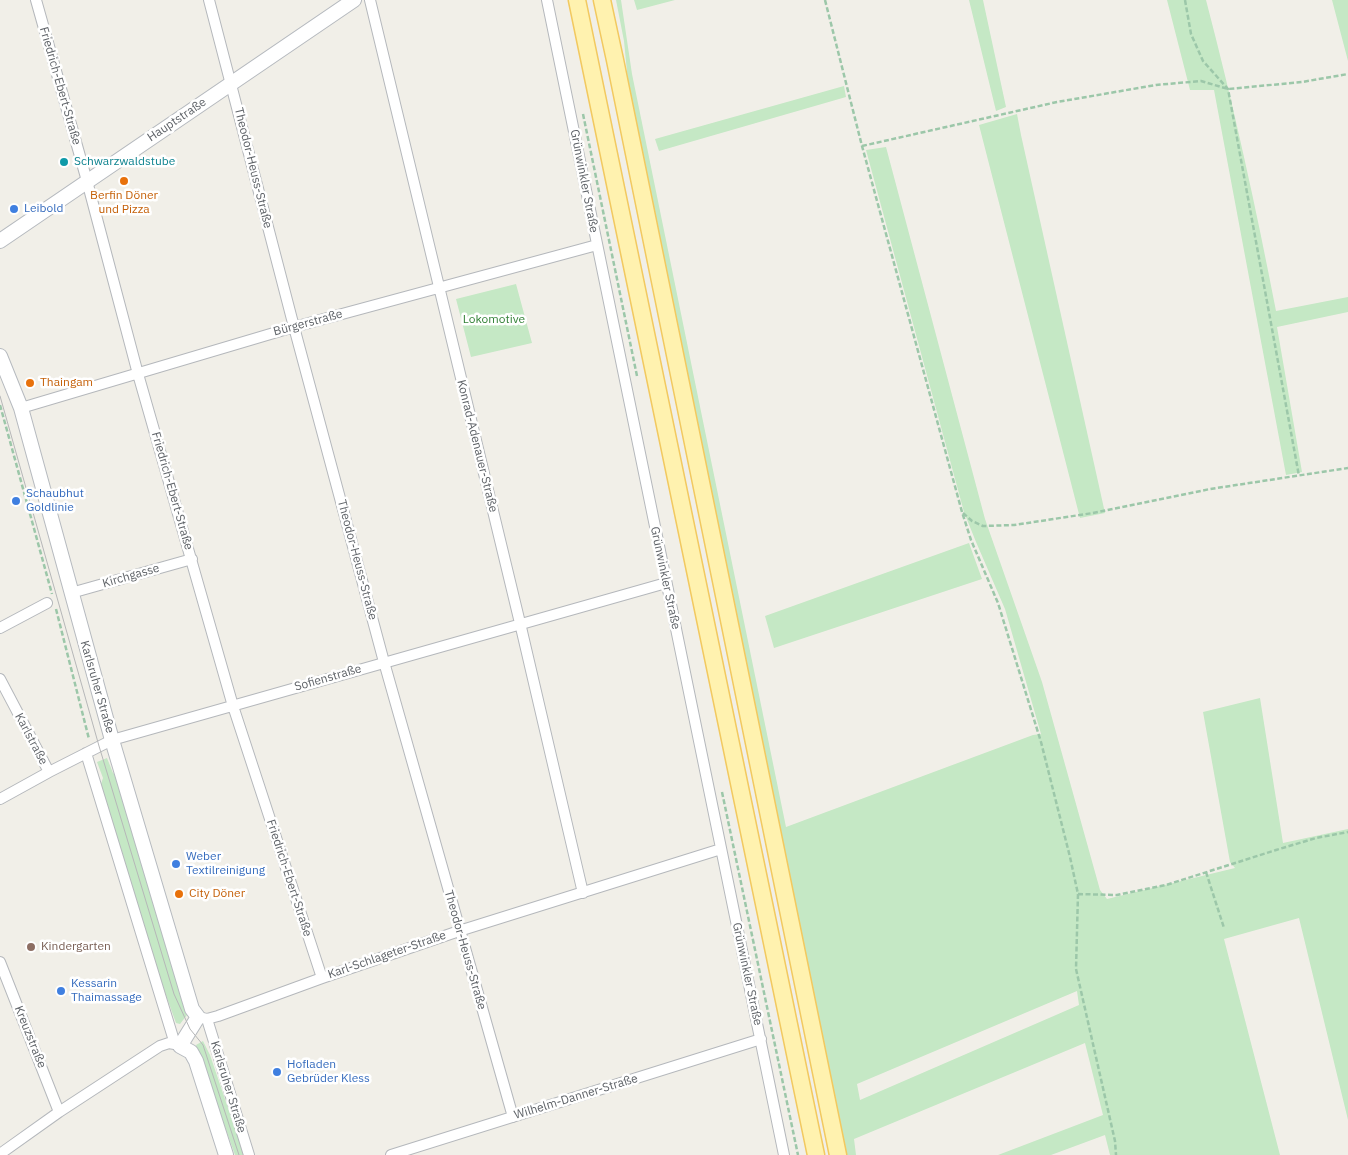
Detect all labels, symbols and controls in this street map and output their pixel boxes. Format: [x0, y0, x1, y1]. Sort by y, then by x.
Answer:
street label: Friedrich-Ebert-Straße [36, 25, 84, 147]
street label: Hauptstraße [145, 95, 209, 145]
street label: Theodor-Heuss-Straße [231, 106, 275, 230]
street label: Grünwinkler Straße [567, 128, 601, 234]
place label: Schwarzwaldstube [74, 155, 175, 169]
marker: Schwarzwaldstube [58, 156, 70, 168]
marker: Berfin Döner und Pizza [118, 175, 130, 187]
place label: Berfin Döner und Pizza [90, 189, 158, 217]
place label: Leibold [24, 202, 63, 216]
marker: Leibold [8, 203, 20, 215]
street label: Bürgerstraße [272, 307, 344, 339]
park label: Lokomotive [463, 313, 525, 327]
place label: Thaingam [40, 376, 93, 390]
marker: Thaingam [24, 377, 36, 389]
street label: Konrad-Adenauer-Straße [454, 378, 500, 514]
street label: Friedrich-Ebert-Straße [148, 430, 196, 552]
place label: Schaubhut Goldlinie [26, 487, 84, 515]
marker: Schaubhut Goldlinie [10, 495, 22, 507]
street label: Theodor-Heuss-Straße [334, 498, 380, 622]
street label: Grünwinkler Straße [647, 525, 683, 631]
street label: Kirchgasse [101, 561, 161, 591]
street label: Karlsruher Straße [77, 639, 117, 735]
street label: Sofienstraße [293, 662, 363, 694]
street label: Karlstraße [11, 711, 51, 767]
street label: Friedrich-Ebert-Straße [263, 818, 315, 938]
place label: Weber Textilreinigung [186, 850, 265, 878]
marker: Weber Textilreinigung [170, 858, 182, 870]
place label: City Döner [189, 887, 245, 901]
marker: City Döner [173, 888, 185, 900]
street label: Theodor-Heuss-Straße [441, 889, 489, 1011]
street label: Grünwinkler Straße [729, 921, 765, 1027]
street label: Karl-Schlageter-Straße [326, 928, 448, 982]
place label: Kindergarten [41, 940, 111, 954]
marker: Kindergarten [25, 941, 37, 953]
place label: Kessarin Thaimassage [71, 977, 142, 1005]
marker: Kessarin Thaimassage [55, 985, 67, 997]
street label: Kreuzstraße [11, 1004, 49, 1070]
street label: Karlsruher Straße [207, 1039, 249, 1135]
place label: Hofladen Gebrüder Kless [287, 1058, 370, 1086]
marker: Hofladen Gebrüder Kless [271, 1066, 283, 1078]
street label: Wilhelm-Danner-Straße [512, 1071, 640, 1123]

